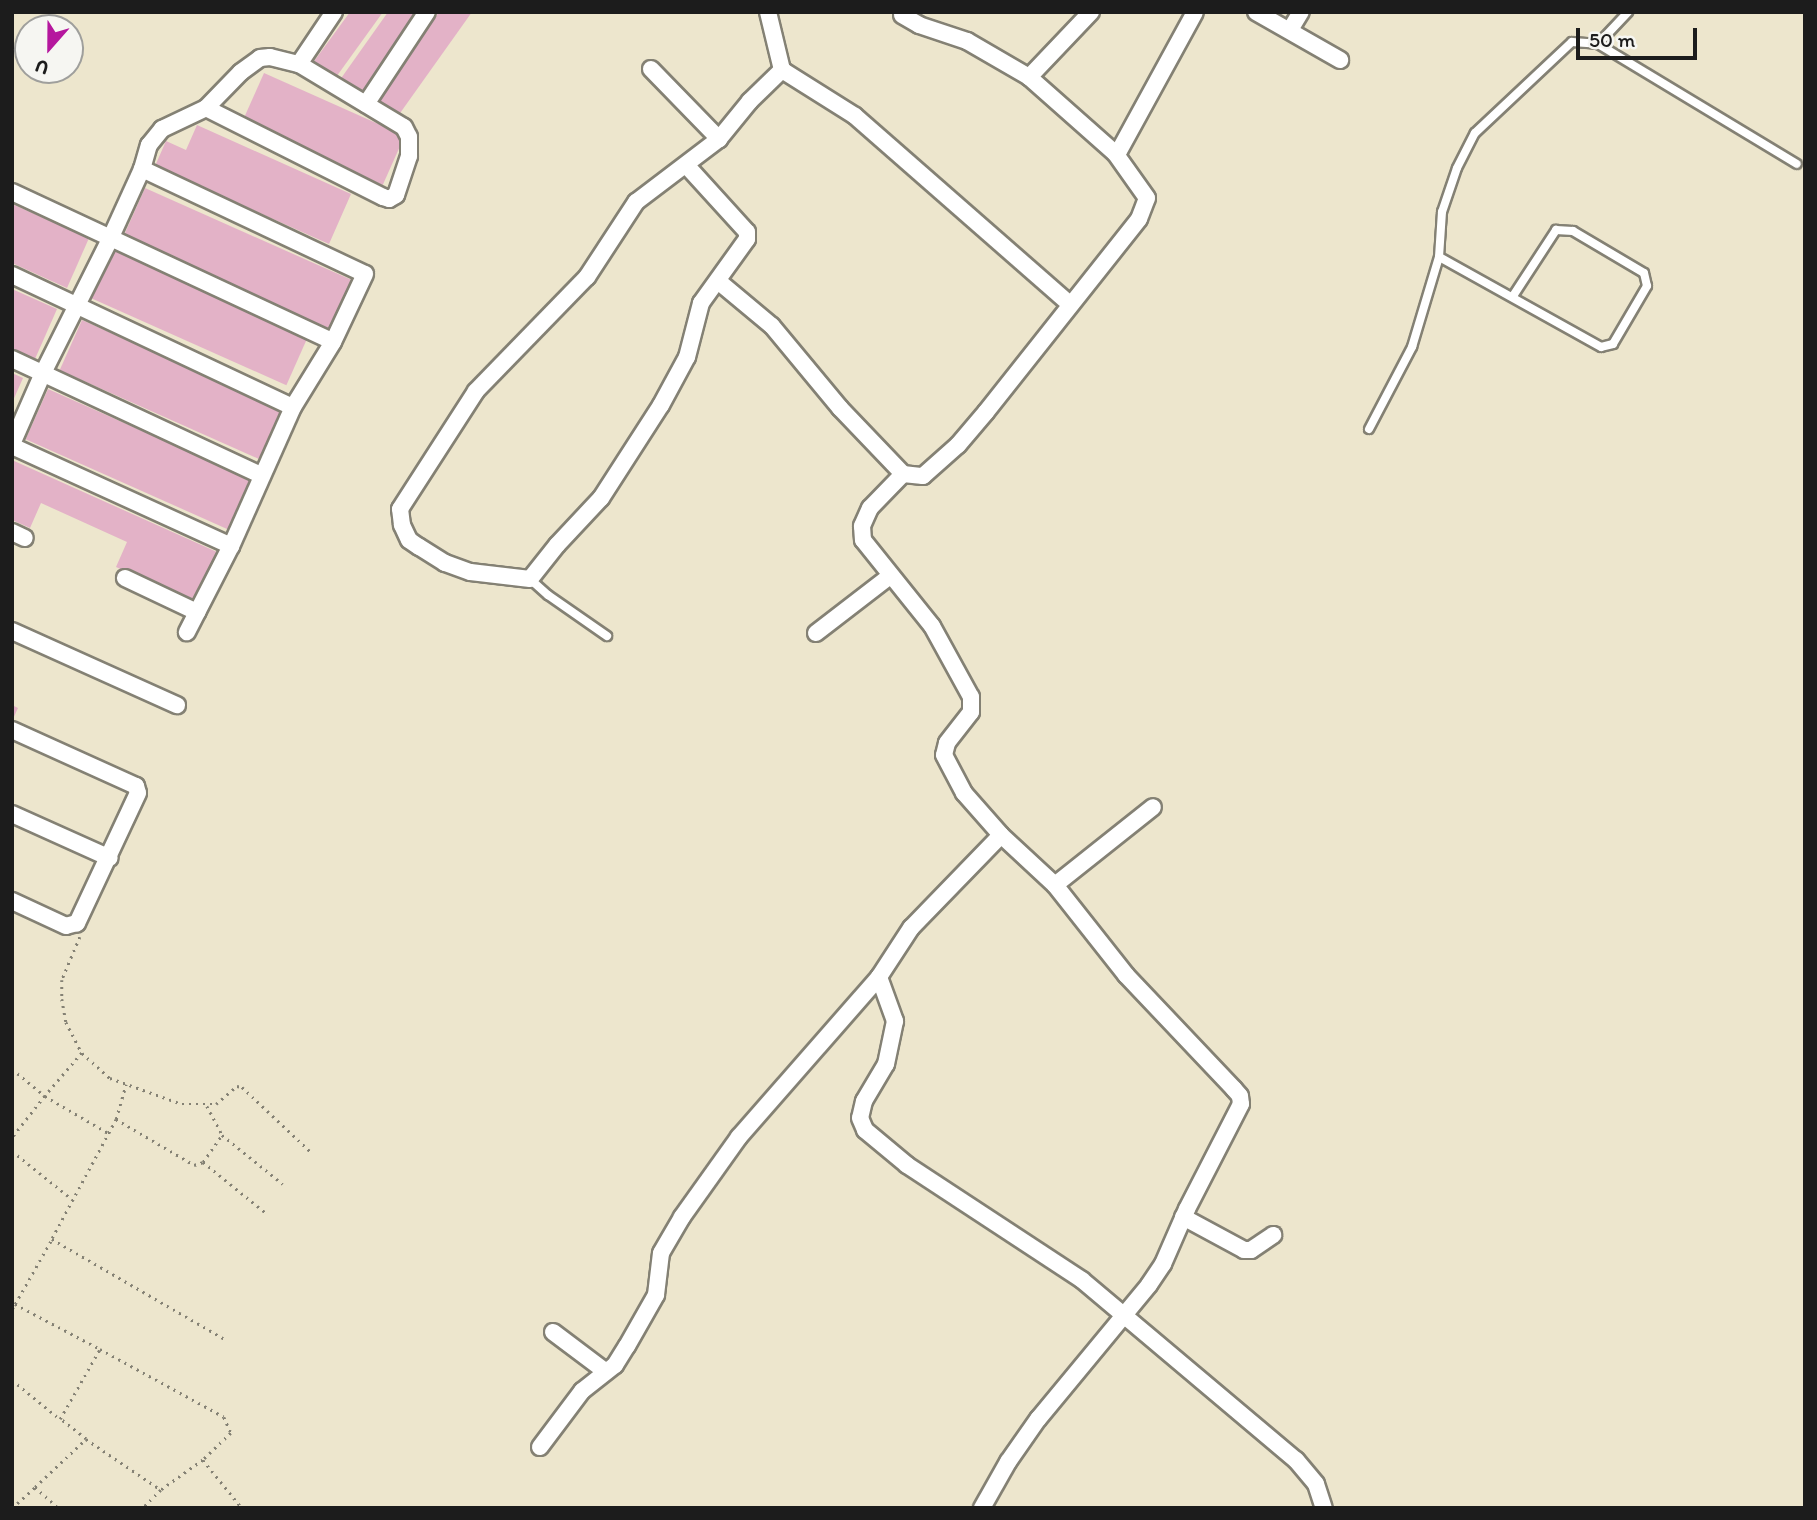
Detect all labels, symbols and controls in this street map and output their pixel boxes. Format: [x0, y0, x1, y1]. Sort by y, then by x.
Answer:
north arrow [14, 14, 84, 84]
scale bar [1579, 14, 1700, 58]
text: 50 m [1589, 27, 1635, 52]
text: U [32, 54, 52, 80]

